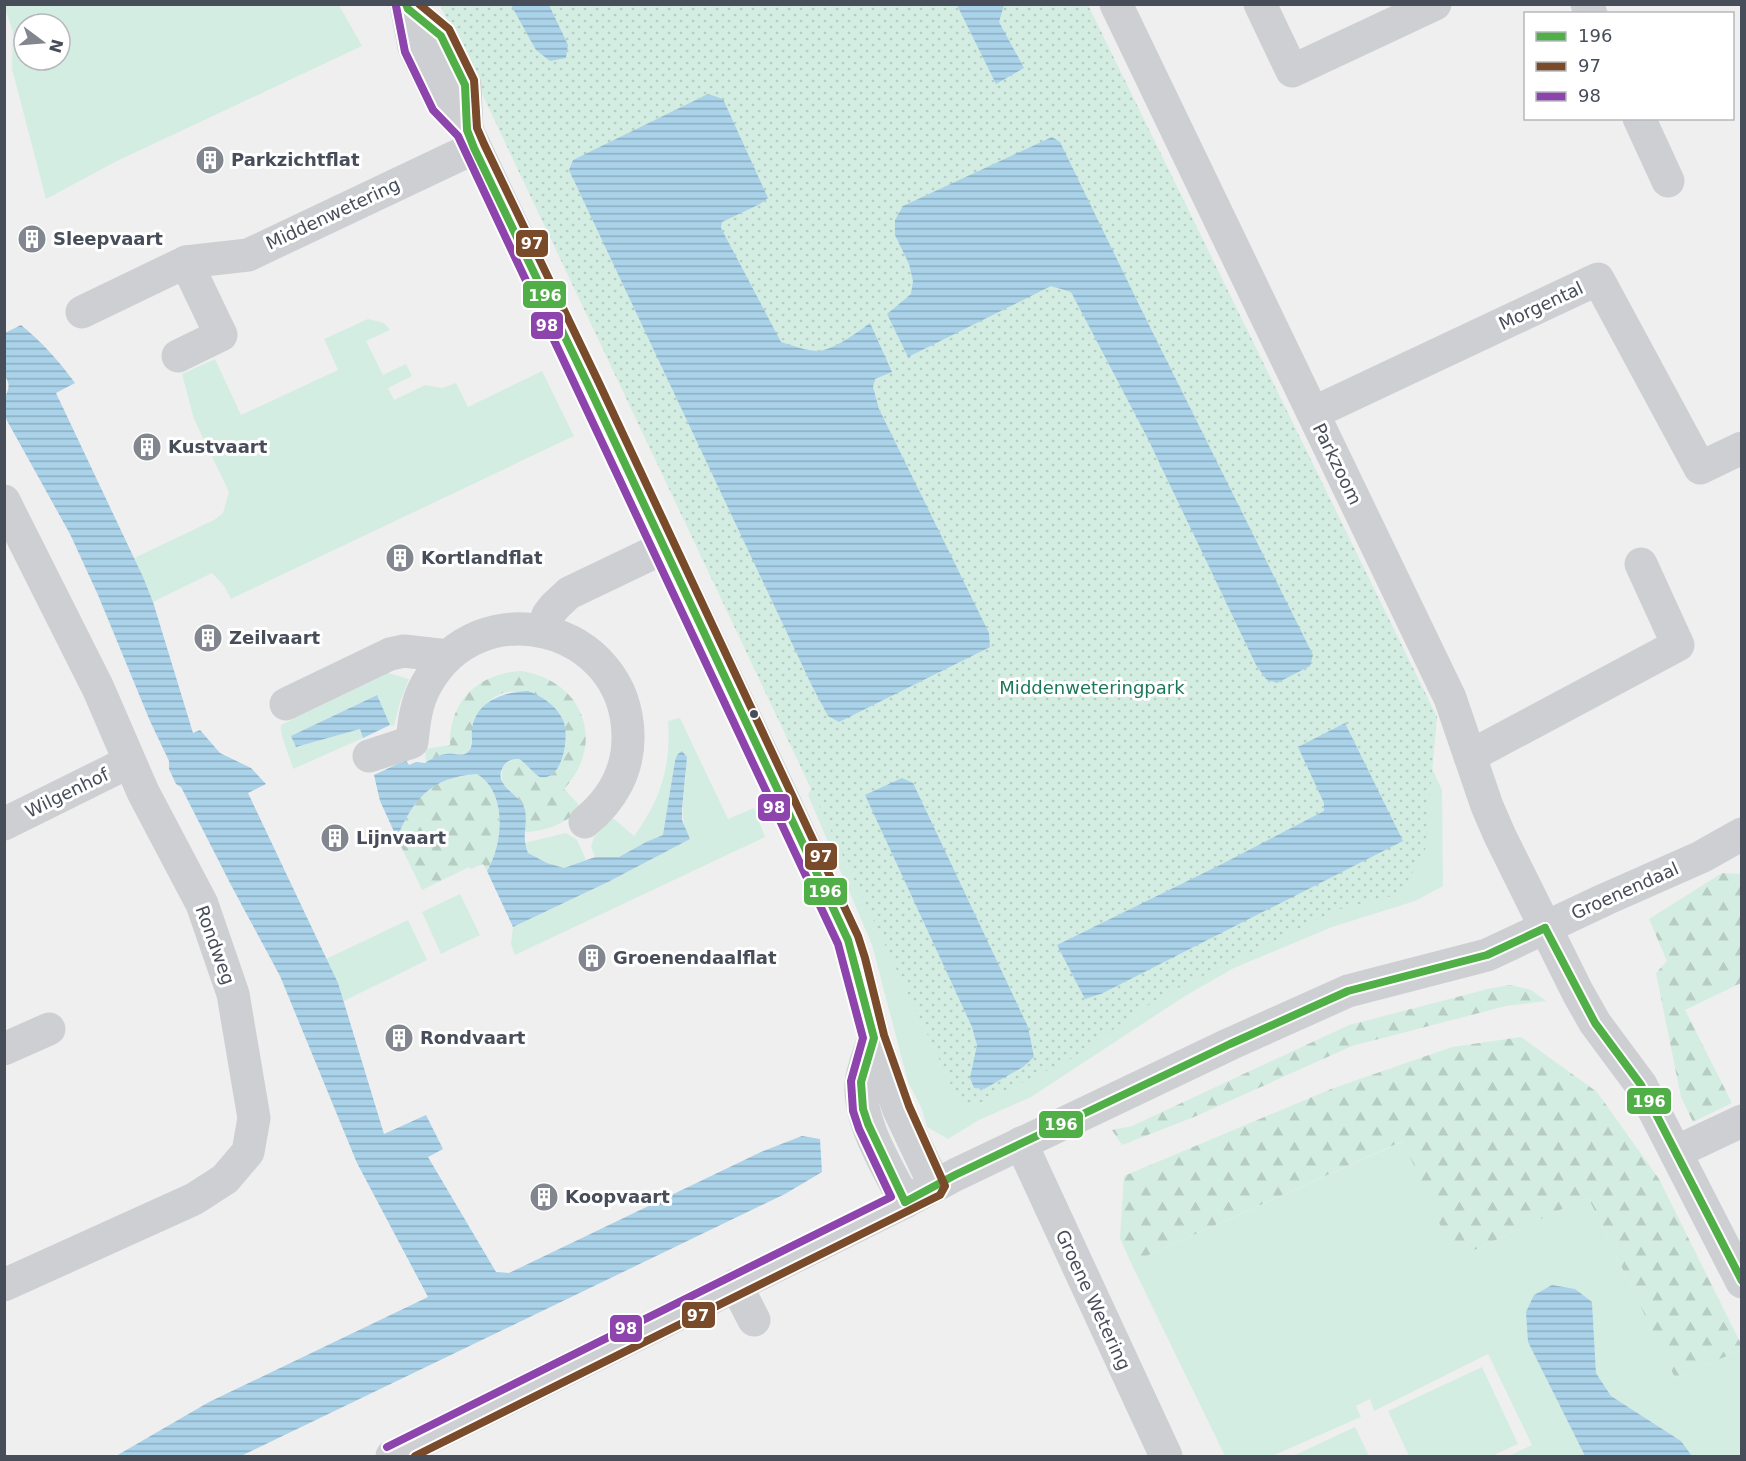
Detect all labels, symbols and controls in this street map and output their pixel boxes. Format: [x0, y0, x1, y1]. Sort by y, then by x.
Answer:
north arrow [12, 12, 72, 72]
legend [1524, 12, 1734, 120]
text: 196 [1578, 25, 1612, 46]
text: N [45, 37, 67, 55]
text: 97 [1578, 55, 1601, 76]
text: 98 [1578, 85, 1601, 106]
building icon: Parkzichtflat [194, 144, 226, 176]
place label: Parkzichtflat [231, 149, 360, 170]
street label: Middenwetering [263, 173, 403, 254]
building icon: Sleepvaart [16, 223, 48, 255]
place label: Sleepvaart [53, 228, 163, 249]
line badge: 97 [515, 229, 549, 258]
text: 97 [521, 234, 543, 253]
street label: Morgental [1495, 277, 1586, 334]
line badge: 196 [522, 280, 567, 309]
text: 196 [528, 286, 562, 305]
line badge: 98 [530, 311, 564, 340]
text: 98 [536, 316, 558, 335]
street label: Parkzoom [1309, 420, 1366, 508]
building icon: Kustvaart [131, 431, 163, 463]
place label: Kustvaart [168, 436, 268, 457]
building icon: Kortlandflat [384, 542, 416, 574]
place label: Kortlandflat [421, 547, 543, 568]
building icon: Zeilvaart [192, 622, 224, 654]
place label: Zeilvaart [229, 627, 321, 648]
park label: Middenweteringpark [999, 677, 1185, 698]
unlabelled marker [748, 708, 760, 720]
street label: Wilgenhof [22, 763, 112, 822]
line badge: 98 [757, 793, 791, 822]
text: 98 [763, 798, 785, 817]
building icon: Lijnvaart [319, 822, 351, 854]
place label: Lijnvaart [356, 827, 447, 848]
line badge: 97 [804, 842, 838, 871]
text: 97 [810, 847, 832, 866]
street label: Groenendaal [1568, 857, 1682, 924]
line badge: 196 [803, 877, 848, 906]
text: 196 [808, 882, 842, 901]
street label: Rondweg [191, 902, 239, 987]
building icon: Groenendaalflat [576, 942, 608, 974]
place label: Groenendaalflat [613, 947, 777, 968]
building icon: Rondvaart [383, 1022, 415, 1054]
place label: Rondvaart [420, 1027, 526, 1048]
line badge: 196 [1626, 1087, 1672, 1115]
text: 196 [1632, 1092, 1666, 1111]
line badge: 196 [1038, 1110, 1084, 1139]
text: 196 [1044, 1115, 1078, 1134]
building icon: Koopvaart [528, 1181, 560, 1213]
place label: Koopvaart [565, 1186, 670, 1207]
street label: Groene Wetering [1052, 1226, 1135, 1373]
line badge: 97 [681, 1301, 716, 1329]
text: 97 [687, 1306, 709, 1325]
line badge: 98 [609, 1314, 643, 1343]
text: 98 [615, 1319, 637, 1338]

